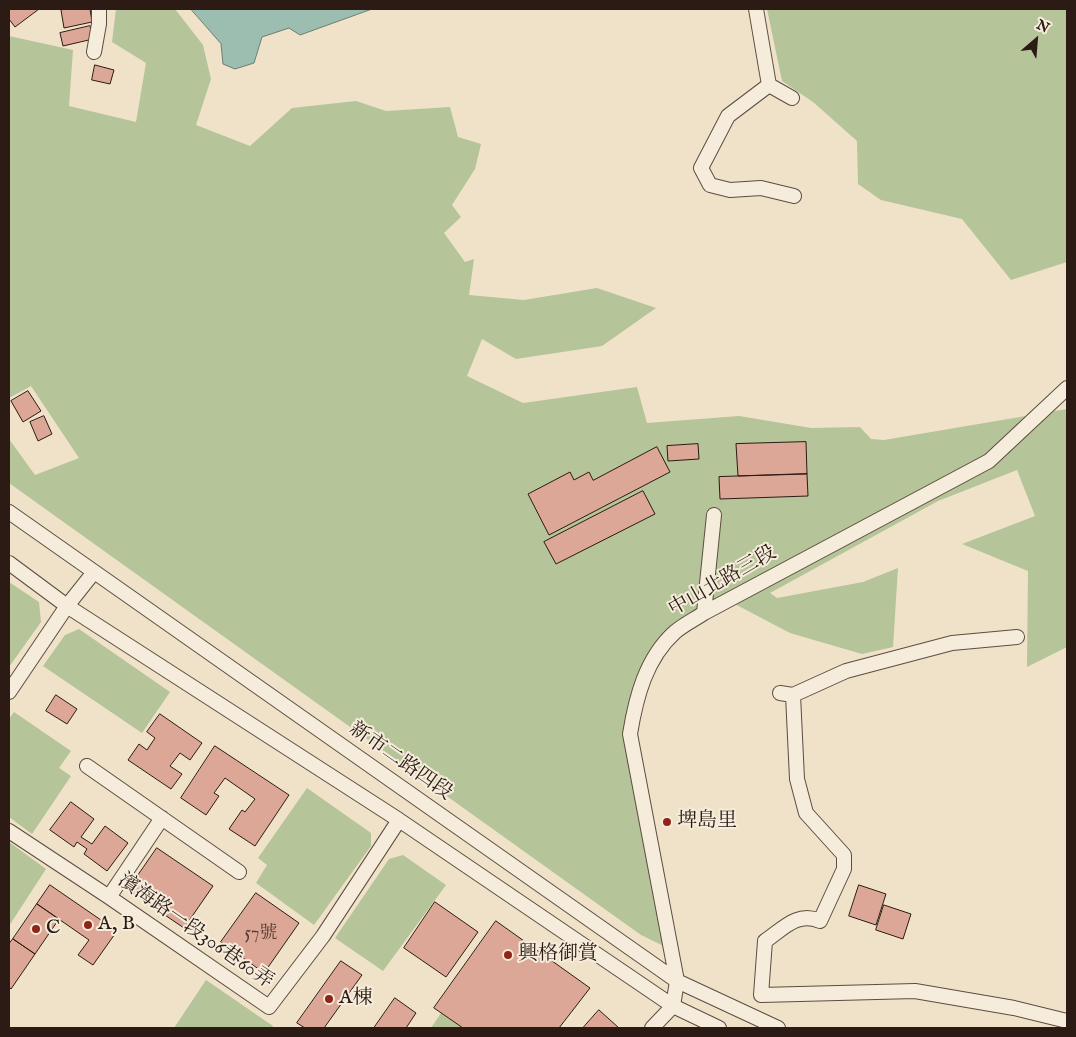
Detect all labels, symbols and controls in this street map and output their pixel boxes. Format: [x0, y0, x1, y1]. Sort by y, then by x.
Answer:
north arrow [1011, 15, 1061, 65]
text: N [1033, 16, 1052, 37]
street label: 中山北路三段 [665, 542, 781, 622]
street label: 新市二路四段 [344, 718, 456, 806]
place label: 埤島里 [677, 810, 737, 834]
marker: 埤島里 [661, 816, 673, 828]
street label: 濱海路一段306巷60弄 [113, 869, 277, 995]
place label: A, B [98, 913, 135, 937]
place label: C [46, 917, 60, 941]
marker: A, B [82, 919, 94, 931]
marker: C [30, 923, 42, 935]
house number: 57號 [245, 923, 277, 945]
place label: 興格御賞 [518, 943, 598, 967]
marker: 興格御賞 [502, 949, 514, 961]
place label: A棟 [339, 987, 373, 1011]
marker: A棟 [323, 993, 335, 1005]

